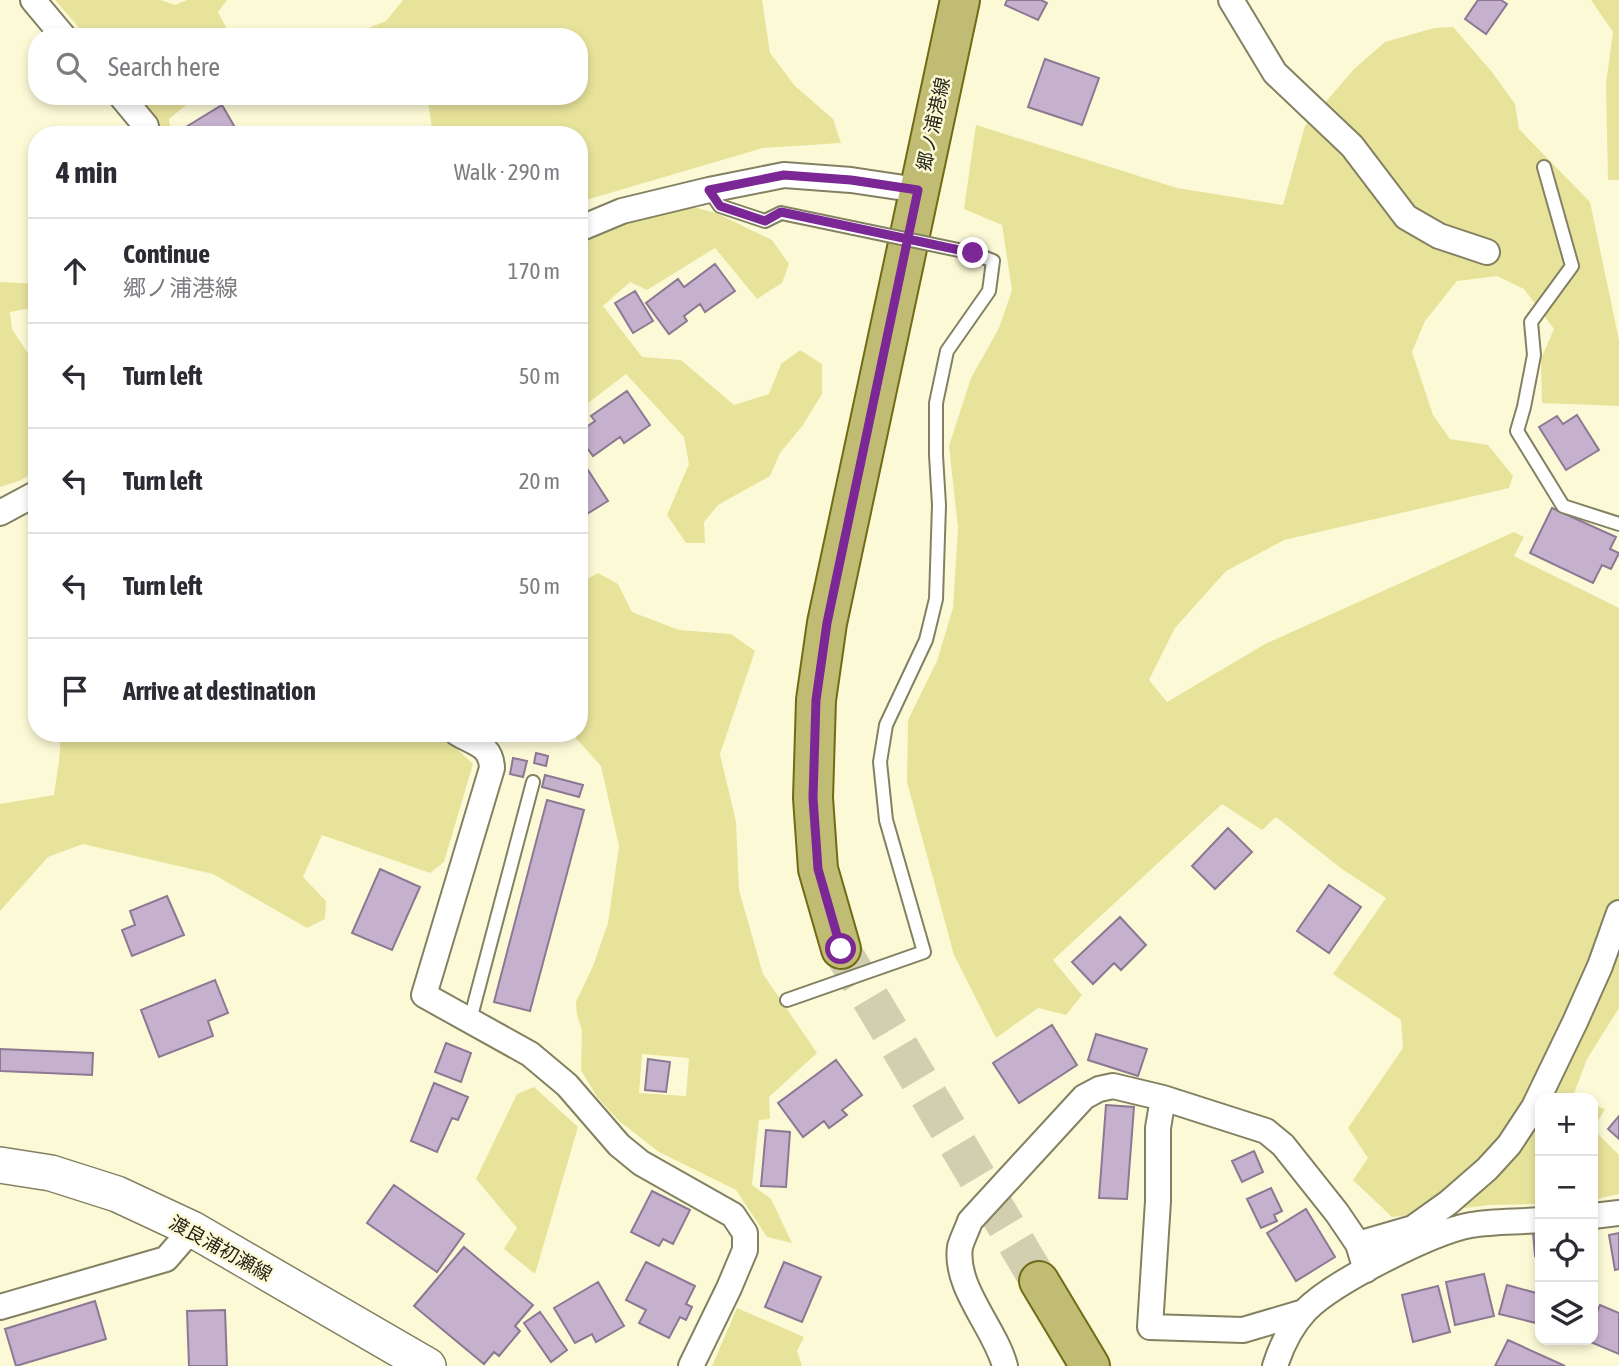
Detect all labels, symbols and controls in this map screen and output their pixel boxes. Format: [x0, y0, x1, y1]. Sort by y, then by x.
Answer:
search box [28, 28, 588, 105]
icon: search [52, 48, 90, 86]
text: Search here [108, 52, 220, 82]
street label: 郷ノ浦港線 [912, 75, 954, 173]
text: 4 min [56, 155, 117, 189]
text: Walk · 290 m [454, 159, 560, 185]
route end [957, 237, 988, 268]
text: Continue [123, 239, 210, 269]
icon: ahead [56, 252, 94, 290]
text: 170 m [508, 258, 560, 284]
text: 郷ノ浦港線 [123, 275, 238, 301]
icon: left [56, 357, 94, 395]
text: Turn left [123, 361, 203, 391]
text: 50 m [519, 363, 560, 389]
icon: left [56, 462, 94, 500]
text: Turn left [123, 466, 203, 496]
text: 20 m [519, 468, 560, 494]
icon: left [56, 567, 94, 605]
text: Turn left [123, 571, 203, 601]
text: 50 m [519, 573, 560, 599]
icon: arrive [56, 672, 94, 710]
text: Arrive at destination [123, 676, 316, 706]
route start [825, 933, 856, 964]
map controls [1535, 1093, 1598, 1345]
button: + [1535, 1093, 1598, 1156]
button: − [1535, 1156, 1598, 1219]
street label: 渡良浦初瀬線 [166, 1211, 276, 1285]
button: locate [1535, 1219, 1598, 1282]
button: layers [1535, 1282, 1598, 1345]

